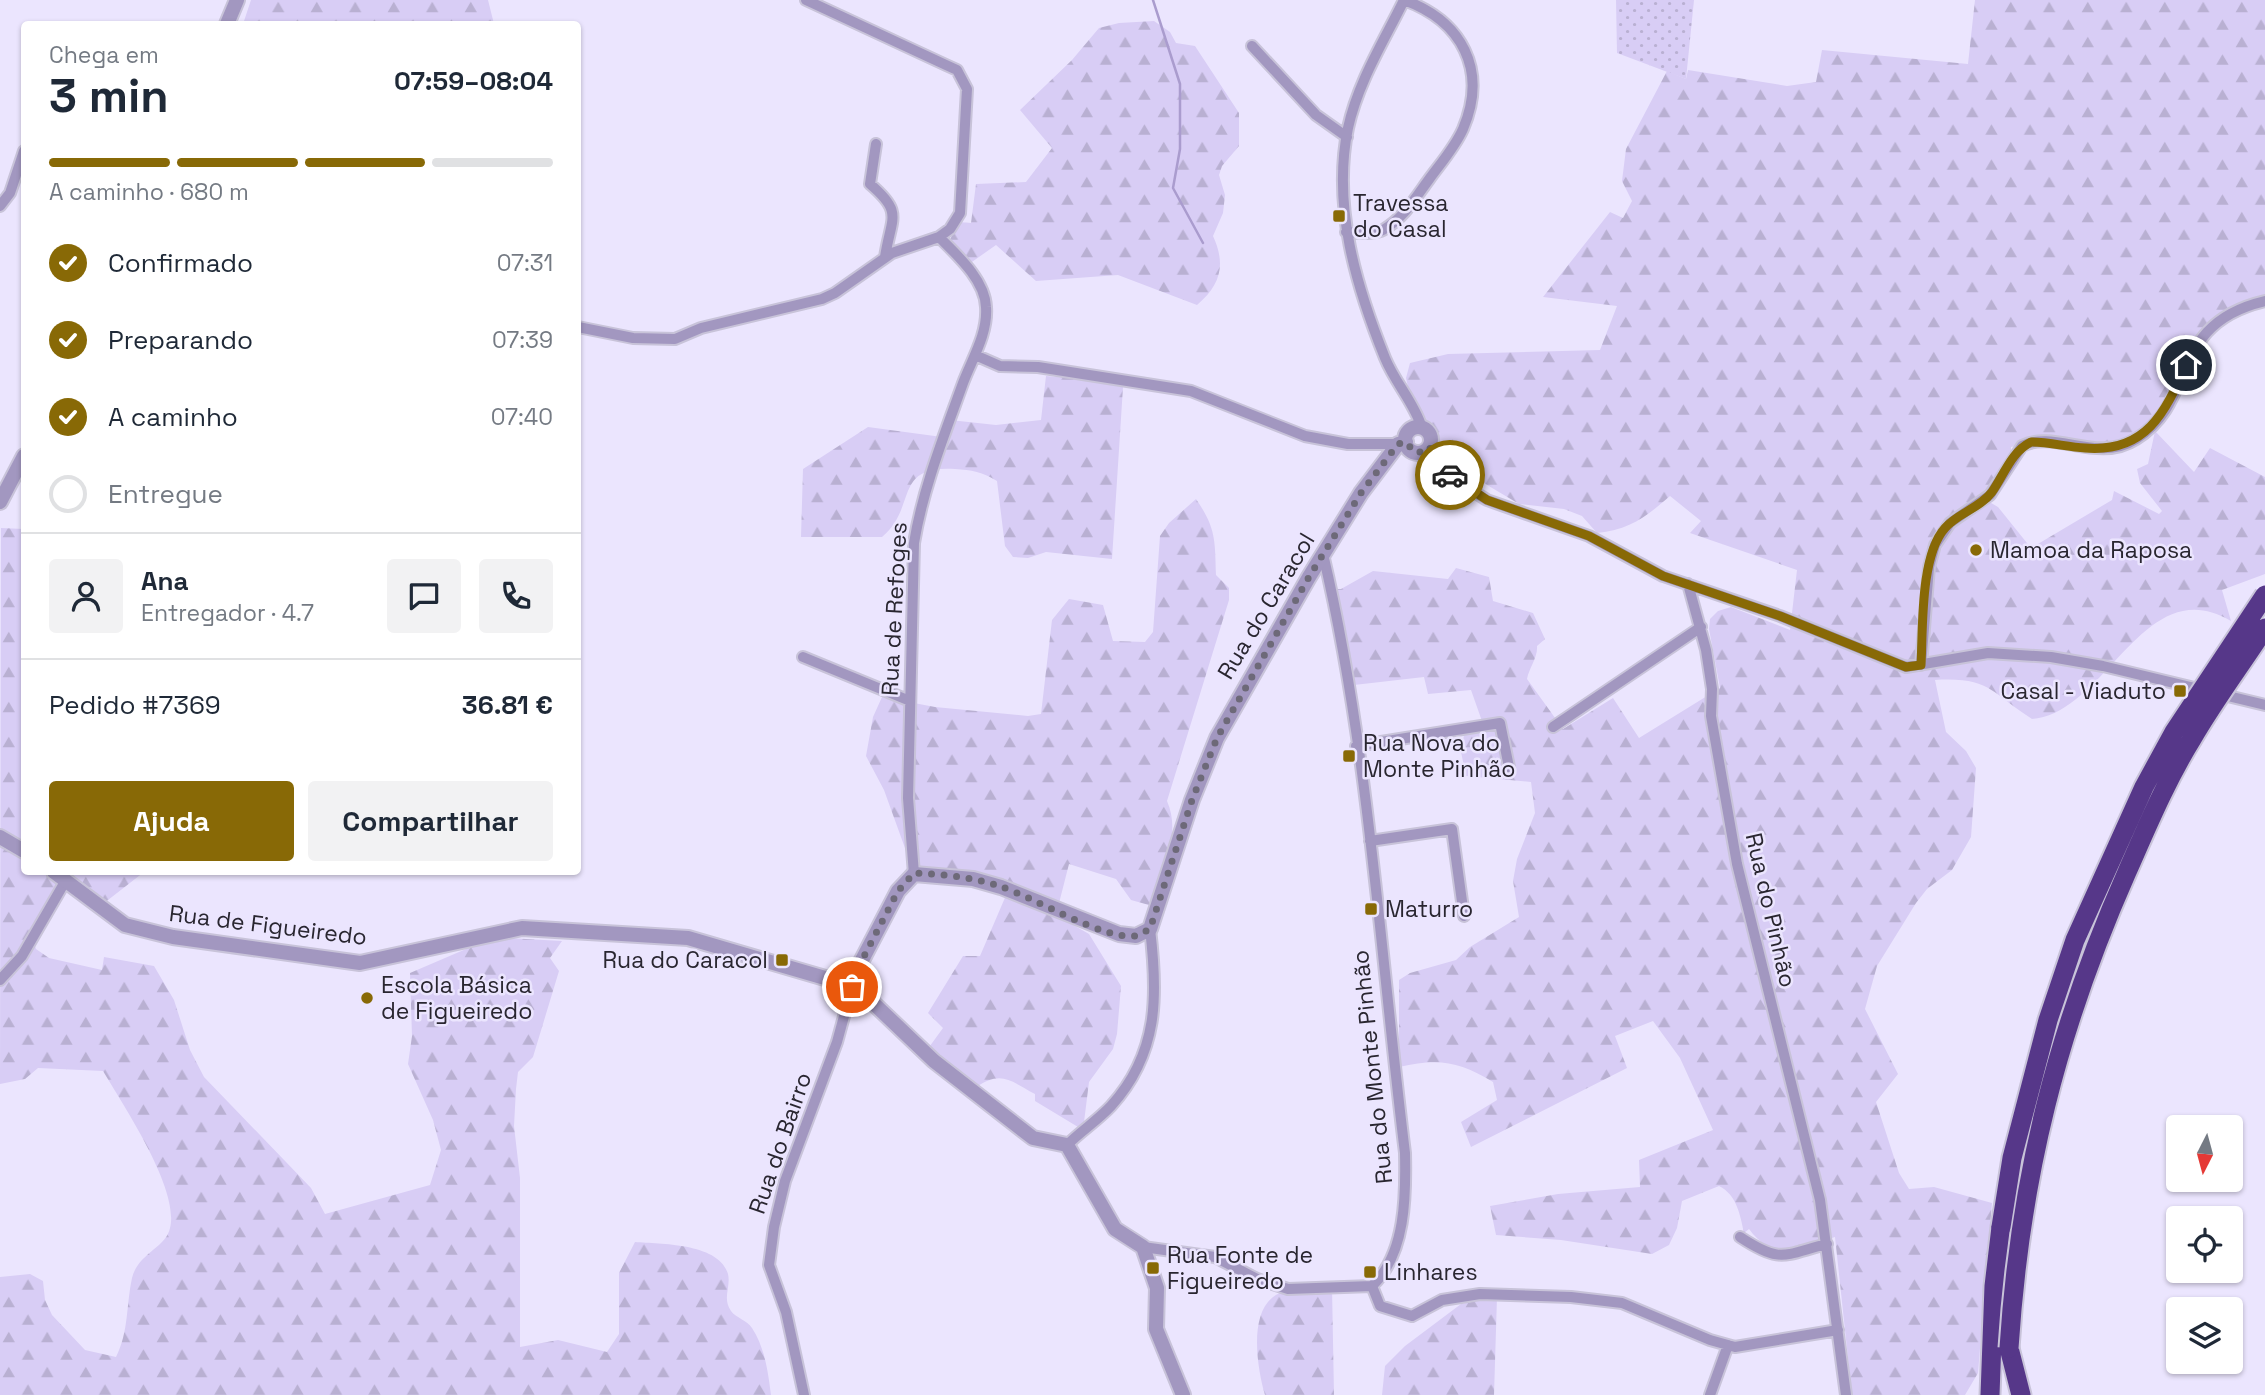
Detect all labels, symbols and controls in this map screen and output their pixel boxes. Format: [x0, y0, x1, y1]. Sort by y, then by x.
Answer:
text: Chega em [49, 40, 159, 70]
text: 07:59–08:04 [394, 64, 553, 98]
text: 3 min [49, 67, 169, 125]
text: A caminho · 680 m [49, 177, 249, 207]
place label: Travessa do Casal [1353, 188, 1449, 244]
marker: Travessa do Casal [1331, 208, 1347, 224]
icon: check [49, 244, 87, 282]
text: Confirmado [108, 246, 253, 280]
text: 07:31 [497, 248, 553, 278]
icon: check [49, 321, 87, 359]
text: Preparando [108, 323, 253, 357]
text: 07:39 [492, 325, 553, 355]
pin [2156, 335, 2216, 395]
icon: home [2167, 346, 2205, 384]
icon: check [49, 398, 87, 436]
text: A caminho [108, 400, 238, 434]
text: 07:40 [491, 402, 553, 432]
courier [1415, 440, 1485, 510]
icon: car [1431, 456, 1469, 494]
text: Entregue [108, 477, 223, 511]
street label: Rua de Refoges [874, 521, 914, 697]
street label: Rua do Caracol [1211, 527, 1321, 685]
place label: Mamoa da Raposa [1990, 535, 2192, 565]
marker: Mamoa da Raposa [1968, 542, 1984, 558]
button: person [49, 559, 123, 633]
button: chat [387, 559, 461, 633]
button: phone [479, 559, 553, 633]
text: Ana [141, 564, 189, 598]
text: Entregador · 4.7 [141, 598, 314, 628]
place label: Casal - Viaduto [2001, 676, 2166, 706]
marker: Casal - Viaduto [2172, 683, 2188, 699]
text: Pedido #7369 [49, 688, 221, 722]
text: 36.81 € [462, 688, 553, 722]
place label: Rua Nova do Monte Pinhão [1363, 728, 1515, 784]
marker: Rua Nova do Monte Pinhão [1341, 748, 1357, 764]
button: Ajuda [49, 781, 294, 861]
button: Compartilhar [308, 781, 553, 861]
street label: Rua do Pinhão [1739, 830, 1803, 990]
place label: Maturro [1385, 894, 1473, 924]
street label: Rua de Figueiredo [167, 898, 369, 952]
marker: Maturro [1363, 901, 1379, 917]
place label: Rua do Caracol [603, 945, 768, 975]
street label: Rua do Monte Pinhão [1345, 949, 1399, 1185]
marker: Rua do Caracol [774, 952, 790, 968]
pin [822, 957, 882, 1017]
icon: bag [833, 968, 871, 1006]
place label: Escola Básica de Figueiredo [381, 970, 532, 1026]
marker: Escola Básica de Figueiredo [359, 990, 375, 1006]
street label: Rua do Bairro [742, 1068, 818, 1218]
north arrow [2166, 1115, 2244, 1192]
map controls [2166, 1115, 2243, 1374]
button: locate [2166, 1206, 2243, 1283]
place label: Rua Fonte de Figueiredo [1167, 1240, 1313, 1296]
place label: Linhares [1384, 1257, 1478, 1287]
marker: Rua Fonte de Figueiredo [1145, 1260, 1161, 1276]
marker: Linhares [1362, 1264, 1378, 1280]
button: layers [2166, 1297, 2243, 1374]

